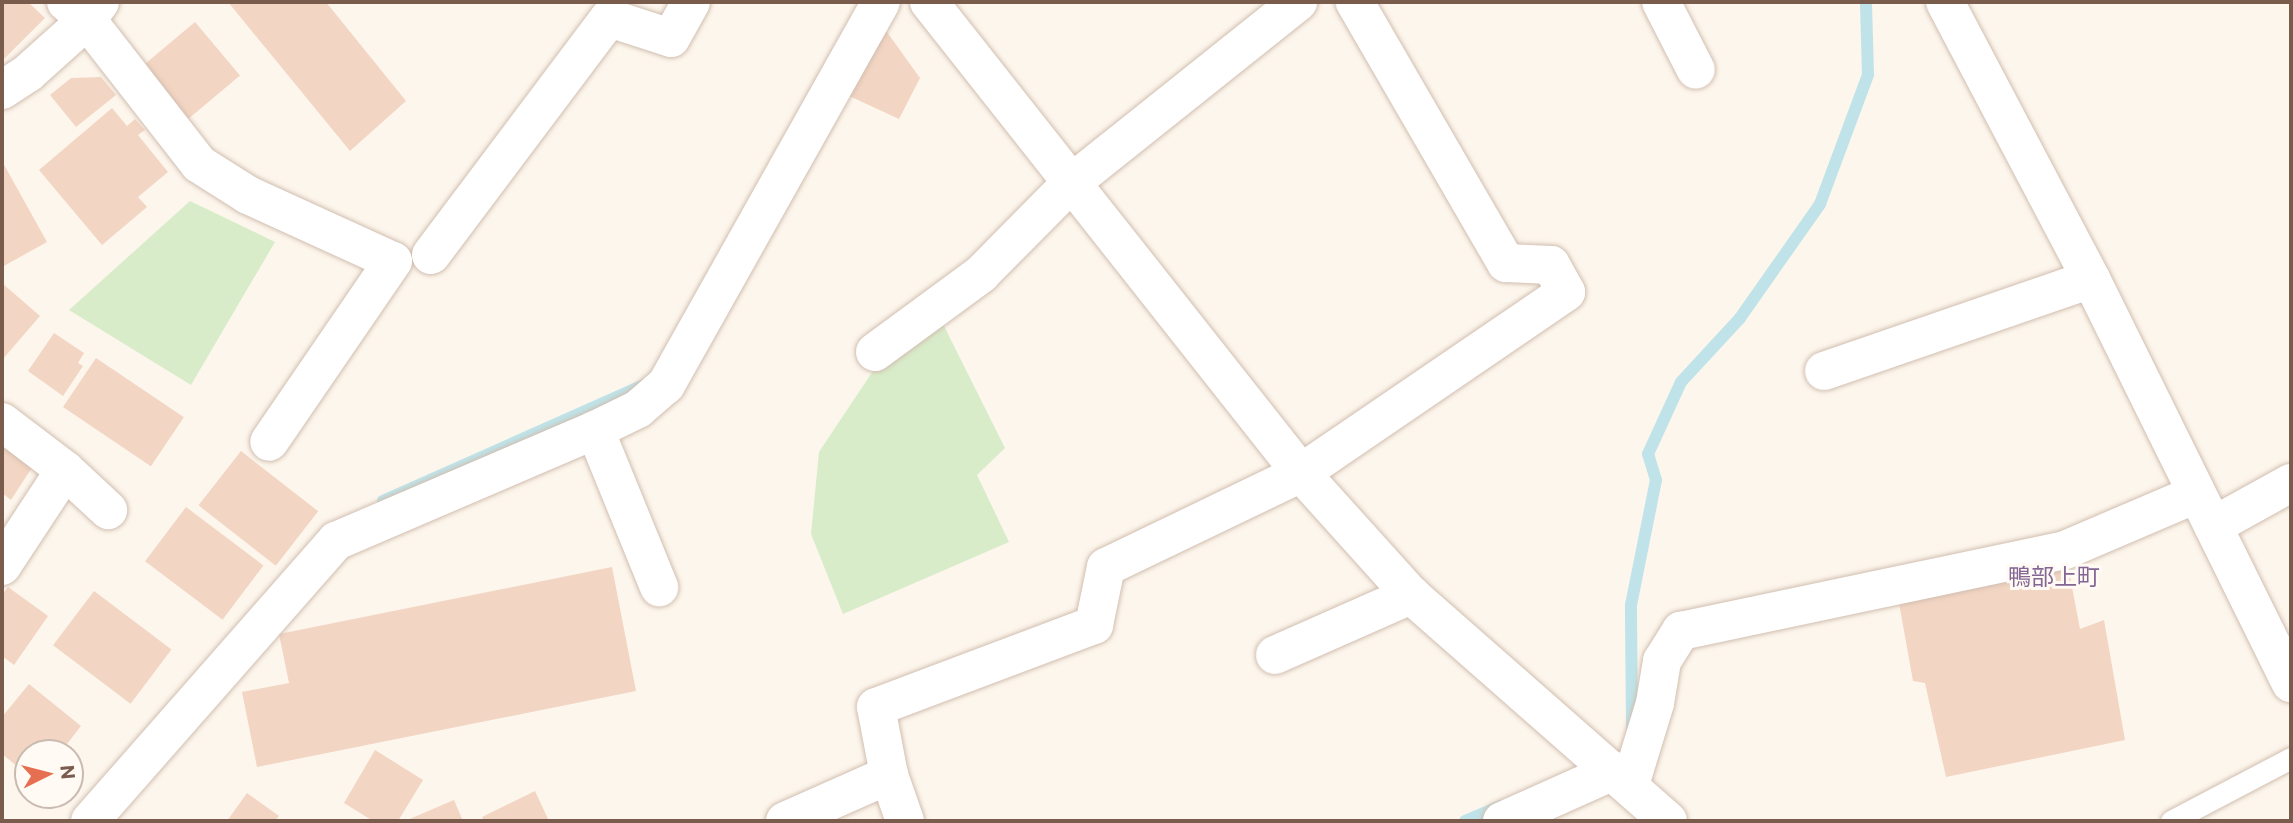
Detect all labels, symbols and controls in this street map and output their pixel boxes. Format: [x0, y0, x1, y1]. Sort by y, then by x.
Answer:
district label: 鴨部上町 [2008, 562, 2100, 590]
north arrow [14, 739, 84, 809]
text: N [56, 764, 81, 780]

